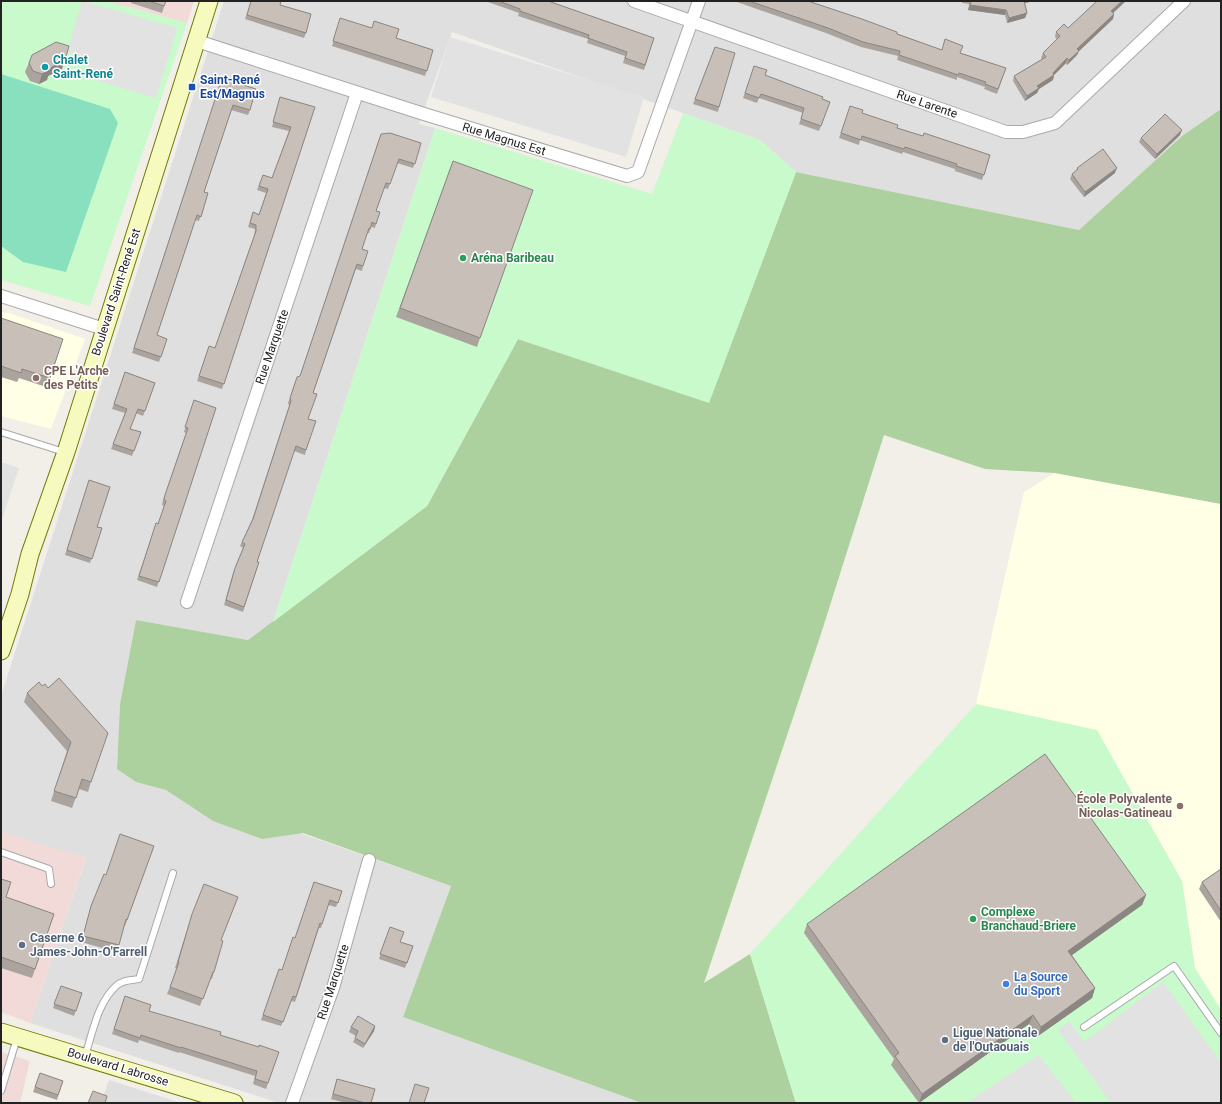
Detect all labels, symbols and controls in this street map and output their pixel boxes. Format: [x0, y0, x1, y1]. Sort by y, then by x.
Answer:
place label: Chalet Saint-René [53, 53, 113, 81]
marker: Chalet Saint-René [40, 62, 50, 72]
place label: Saint-René Est/Magnus [200, 73, 265, 101]
marker: Saint-René Est/Magnus [187, 82, 197, 92]
street label: Rue Larente [895, 87, 959, 121]
street label: Rue Magnus Est [461, 120, 547, 158]
street label: Boulevard Saint-René Est [89, 226, 143, 358]
place label: Aréna Baribeau [471, 251, 554, 265]
marker: Aréna Baribeau [458, 253, 468, 263]
street label: Rue Marquette [253, 308, 291, 386]
place label: CPE L'Arche des Petits [44, 364, 109, 392]
marker: CPE L'Arche des Petits [31, 373, 41, 383]
place label: École Polyvalente Nicolas-Gatineau [1077, 791, 1173, 820]
marker: École Polyvalente Nicolas-Gatineau [1175, 801, 1185, 811]
place label: Complexe Branchaud-Briere [981, 905, 1077, 933]
marker: Complexe Branchaud-Briere [968, 914, 978, 924]
place label: Caserne 6 James-John-O'Farrell [30, 931, 147, 959]
marker: Caserne 6 James-John-O'Farrell [17, 940, 27, 950]
street label: Rue Marquette [314, 943, 352, 1021]
place label: La Source du Sport [1014, 970, 1068, 998]
marker: La Source du Sport [1001, 979, 1011, 989]
place label: Ligue Nationale de l'Outaouais [953, 1026, 1038, 1054]
marker: Ligue Nationale de l'Outaouais [940, 1035, 950, 1045]
street label: Boulevard Labrosse [66, 1045, 170, 1089]

